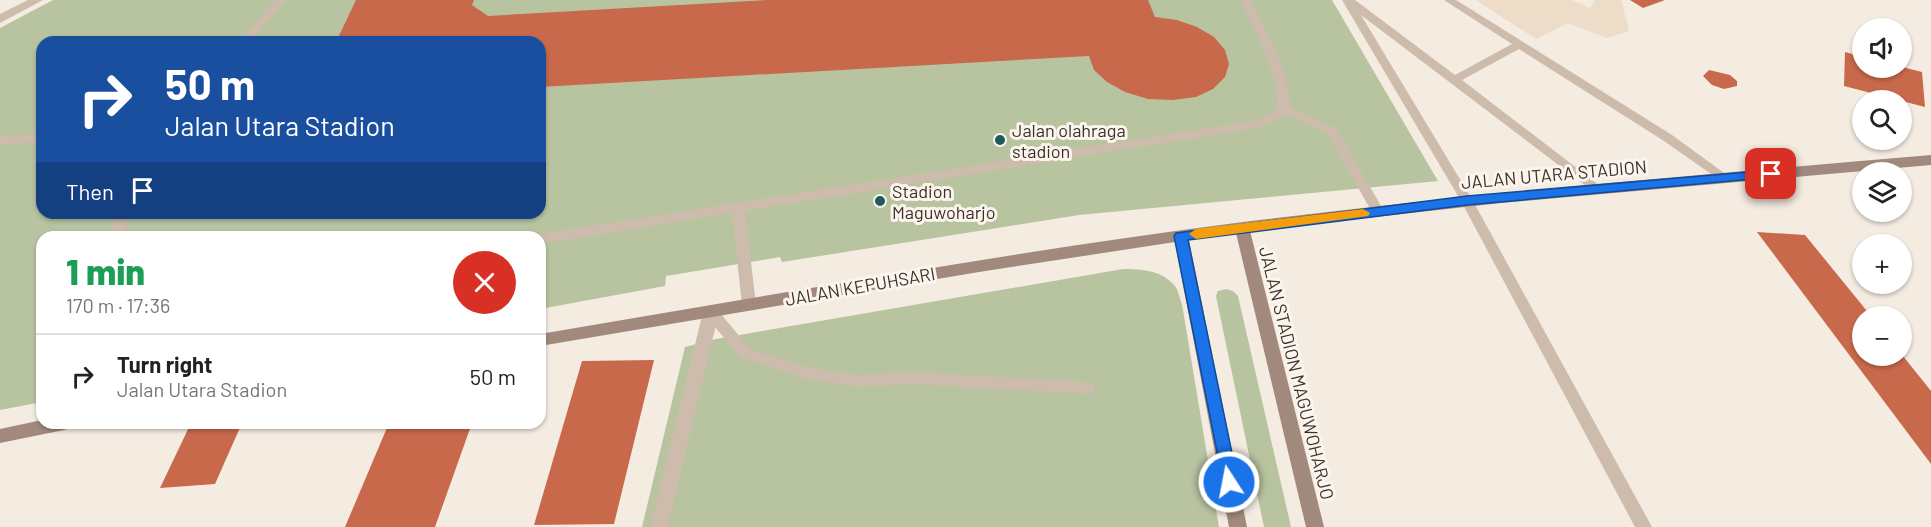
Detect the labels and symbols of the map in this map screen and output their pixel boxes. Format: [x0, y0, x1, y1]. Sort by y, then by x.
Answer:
place label: Jalan olahraga stadion [1012, 119, 1126, 162]
marker: Jalan olahraga stadion [993, 133, 1007, 147]
pin [1745, 148, 1796, 199]
street label: JALAN UTARA STADION [1460, 155, 1648, 193]
place label: Stadion Maguwoharjo [892, 180, 996, 223]
marker: Stadion Maguwoharjo [873, 194, 887, 208]
street label: JALAN STADION MAGUWOHARJO [1255, 244, 1339, 502]
street label: JALAN KEPUHSARI [783, 262, 937, 310]
position arrow [1197, 450, 1261, 514]

